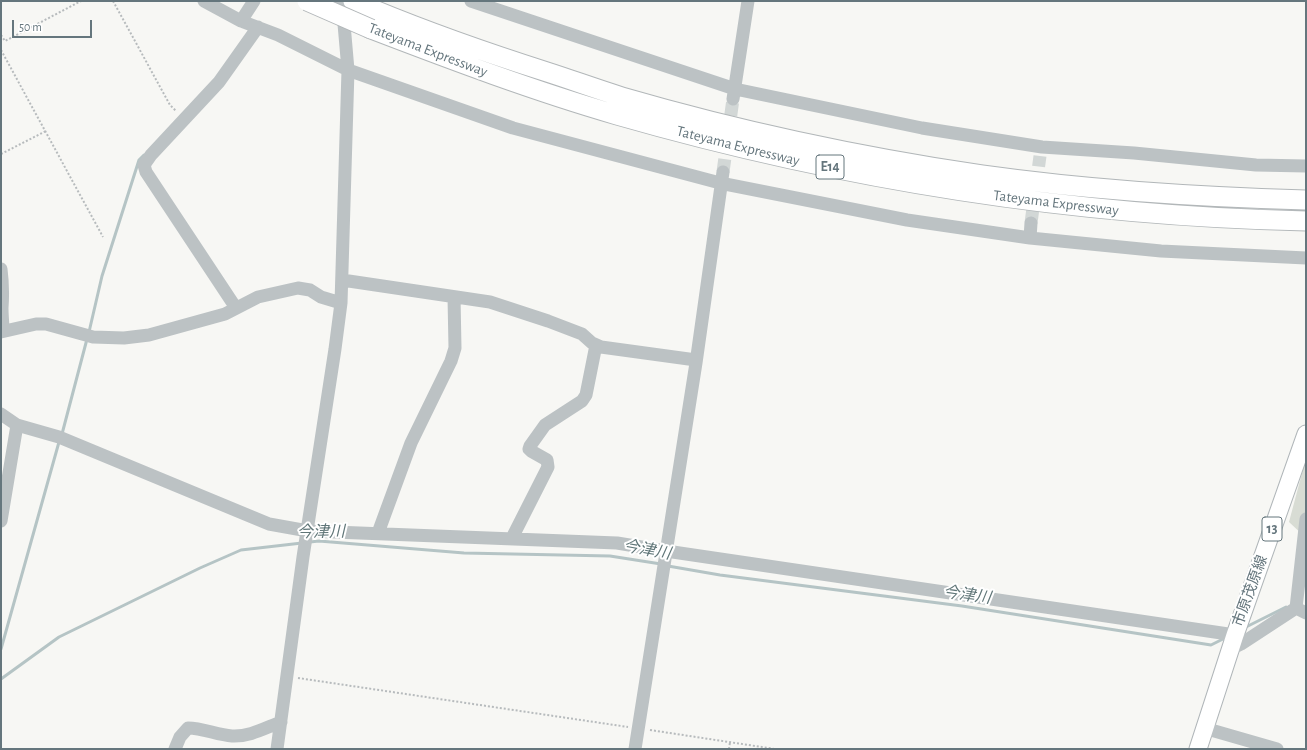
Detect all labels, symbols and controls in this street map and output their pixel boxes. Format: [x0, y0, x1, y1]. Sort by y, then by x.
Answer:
scale bar [14, 12, 94, 38]
street label: Tateyama Expressway [366, 19, 490, 81]
text: 50 m [19, 21, 42, 33]
street label: Tateyama Expressway [675, 122, 801, 170]
road number: E14 [816, 155, 844, 179]
street label: Tateyama Expressway [992, 186, 1120, 220]
road number: 13 [1262, 517, 1282, 541]
water label: 今津川 [297, 522, 345, 542]
water label: 今津川 [622, 536, 672, 564]
street label: 市原茂原線 [1229, 553, 1271, 629]
water label: 今津川 [942, 582, 992, 608]

